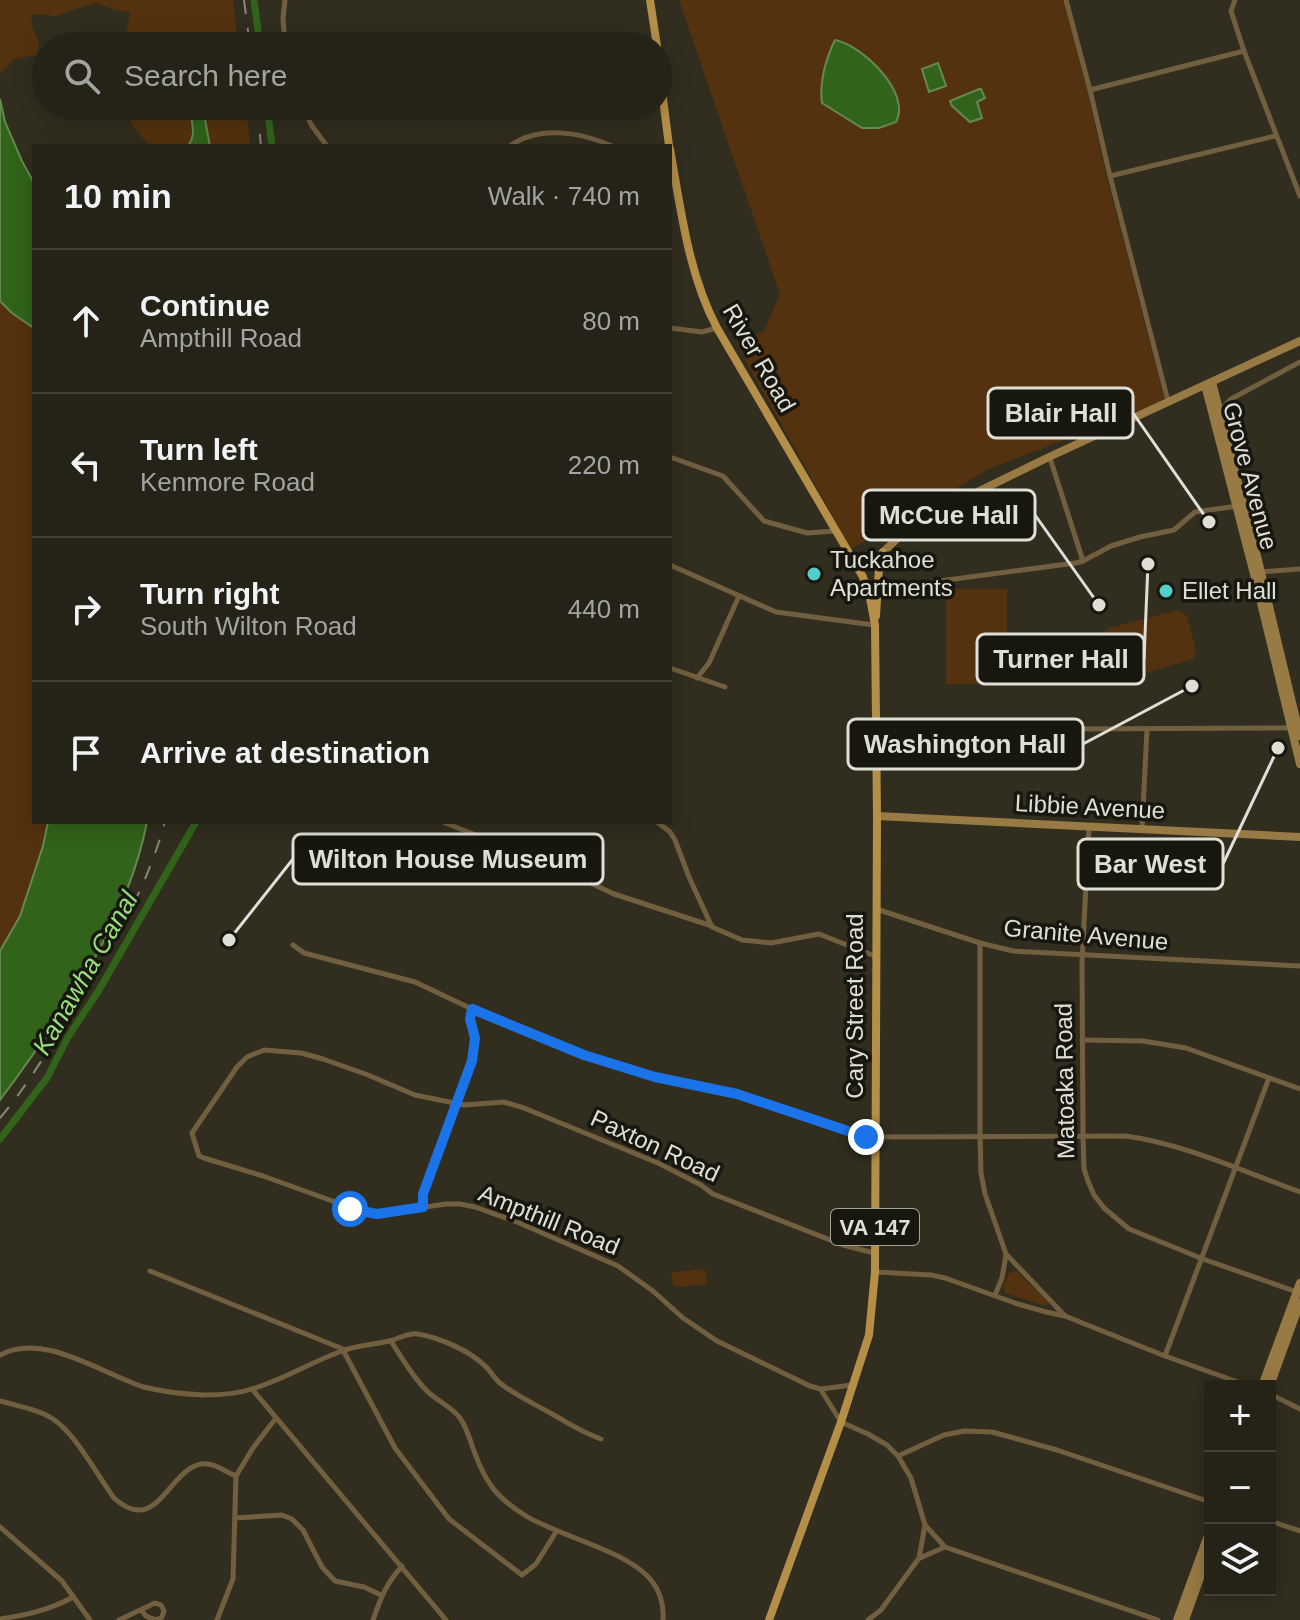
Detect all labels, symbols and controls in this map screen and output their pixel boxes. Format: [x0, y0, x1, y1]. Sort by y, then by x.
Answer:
search box [32, 32, 672, 120]
icon: search [60, 54, 104, 98]
text: Search here [124, 59, 287, 92]
text: 10 min [64, 177, 172, 215]
text: Walk · 740 m [488, 181, 640, 211]
text: Continue [140, 289, 270, 322]
icon: ahead [64, 299, 108, 343]
street label: River Road [718, 299, 801, 416]
text: 80 m [582, 306, 640, 336]
text: Ampthill Road [140, 323, 302, 353]
callout: Blair Hall [988, 388, 1133, 438]
text: Blair Hall [1005, 398, 1117, 428]
street label: Grove Avenue [1218, 399, 1283, 553]
text: Turn left [140, 433, 258, 466]
icon: left [64, 443, 108, 487]
text: 220 m [568, 450, 640, 480]
text: Kenmore Road [140, 467, 315, 497]
callout: McCue Hall [863, 490, 1035, 540]
text: McCue Hall [879, 500, 1019, 530]
place label: Tuckahoe Apartments [830, 546, 953, 601]
marker: Tuckahoe Apartments [805, 565, 823, 583]
text: Turn right [140, 577, 279, 610]
place label: Ellet Hall [1182, 577, 1277, 604]
marker: Ellet Hall [1157, 582, 1175, 600]
icon: right [64, 587, 108, 631]
text: 440 m [568, 594, 640, 624]
text: South Wilton Road [140, 611, 357, 641]
callout: Turner Hall [977, 634, 1144, 684]
text: Turner Hall [993, 644, 1129, 674]
callout: Washington Hall [848, 719, 1083, 769]
text: Washington Hall [864, 729, 1066, 759]
icon: arrive [64, 731, 108, 775]
text: Arrive at destination [140, 736, 430, 769]
street label: Libbie Avenue [1014, 789, 1166, 824]
callout: Wilton House Museum [293, 834, 603, 884]
callout: Bar West [1078, 839, 1223, 889]
text: Wilton House Museum [309, 844, 587, 874]
text: Bar West [1094, 849, 1206, 879]
water label: Kanawha Canal [26, 885, 144, 1060]
street label: Cary Street Road [841, 913, 868, 1099]
street label: Granite Avenue [1003, 914, 1169, 955]
street label: Matoaka Road [1050, 1003, 1079, 1159]
street label: Paxton Road [587, 1104, 724, 1187]
route end [848, 1119, 884, 1155]
street label: Ampthill Road [475, 1179, 624, 1260]
route start [332, 1191, 368, 1227]
road number: VA 147 [831, 1209, 919, 1245]
map controls [1204, 1380, 1276, 1596]
button: + [1204, 1380, 1276, 1452]
button: − [1204, 1452, 1276, 1524]
button: layers [1204, 1524, 1276, 1596]

